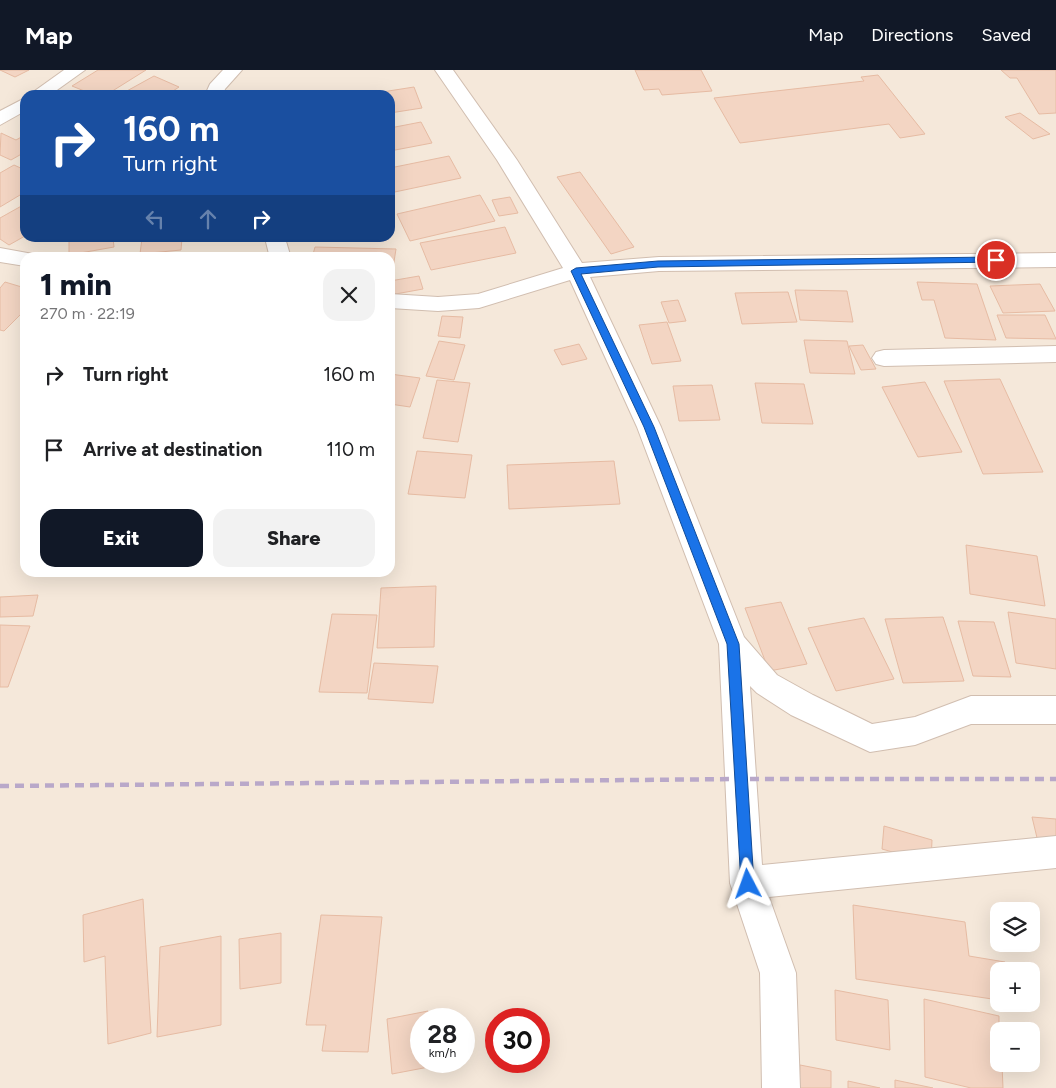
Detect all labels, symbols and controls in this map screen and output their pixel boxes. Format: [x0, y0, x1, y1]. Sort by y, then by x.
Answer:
text: Map [25, 21, 73, 50]
text: Map [808, 24, 843, 46]
text: Directions [871, 24, 953, 46]
text: Saved [981, 24, 1031, 46]
text: 160 m [123, 108, 220, 150]
icon: right [40, 110, 105, 175]
text: Turn right [123, 150, 218, 177]
icon: left [141, 205, 169, 233]
icon: ahead [194, 205, 222, 233]
icon: right [247, 205, 275, 233]
pin [975, 239, 1017, 281]
icon: arrive [982, 246, 1010, 274]
text: 1 min [40, 266, 112, 303]
button: close [323, 269, 375, 321]
text: 270 m · 22:19 [40, 304, 135, 323]
icon: right [40, 361, 68, 389]
text: Turn right [83, 363, 169, 386]
text: 160 m [323, 363, 375, 386]
icon: arrive [40, 436, 68, 464]
text: Arrive at destination [83, 438, 262, 461]
text: 110 m [326, 438, 375, 461]
button: Exit [40, 509, 203, 567]
button: Share [213, 509, 375, 567]
position arrow [721, 857, 773, 909]
map controls [990, 902, 1040, 1072]
button: layers [990, 902, 1040, 952]
button: + [990, 962, 1040, 1012]
speed limit sign: 30 [485, 1008, 550, 1073]
text: 28 [428, 1019, 457, 1049]
button: − [990, 1022, 1040, 1072]
text: km/h [429, 1046, 456, 1060]

